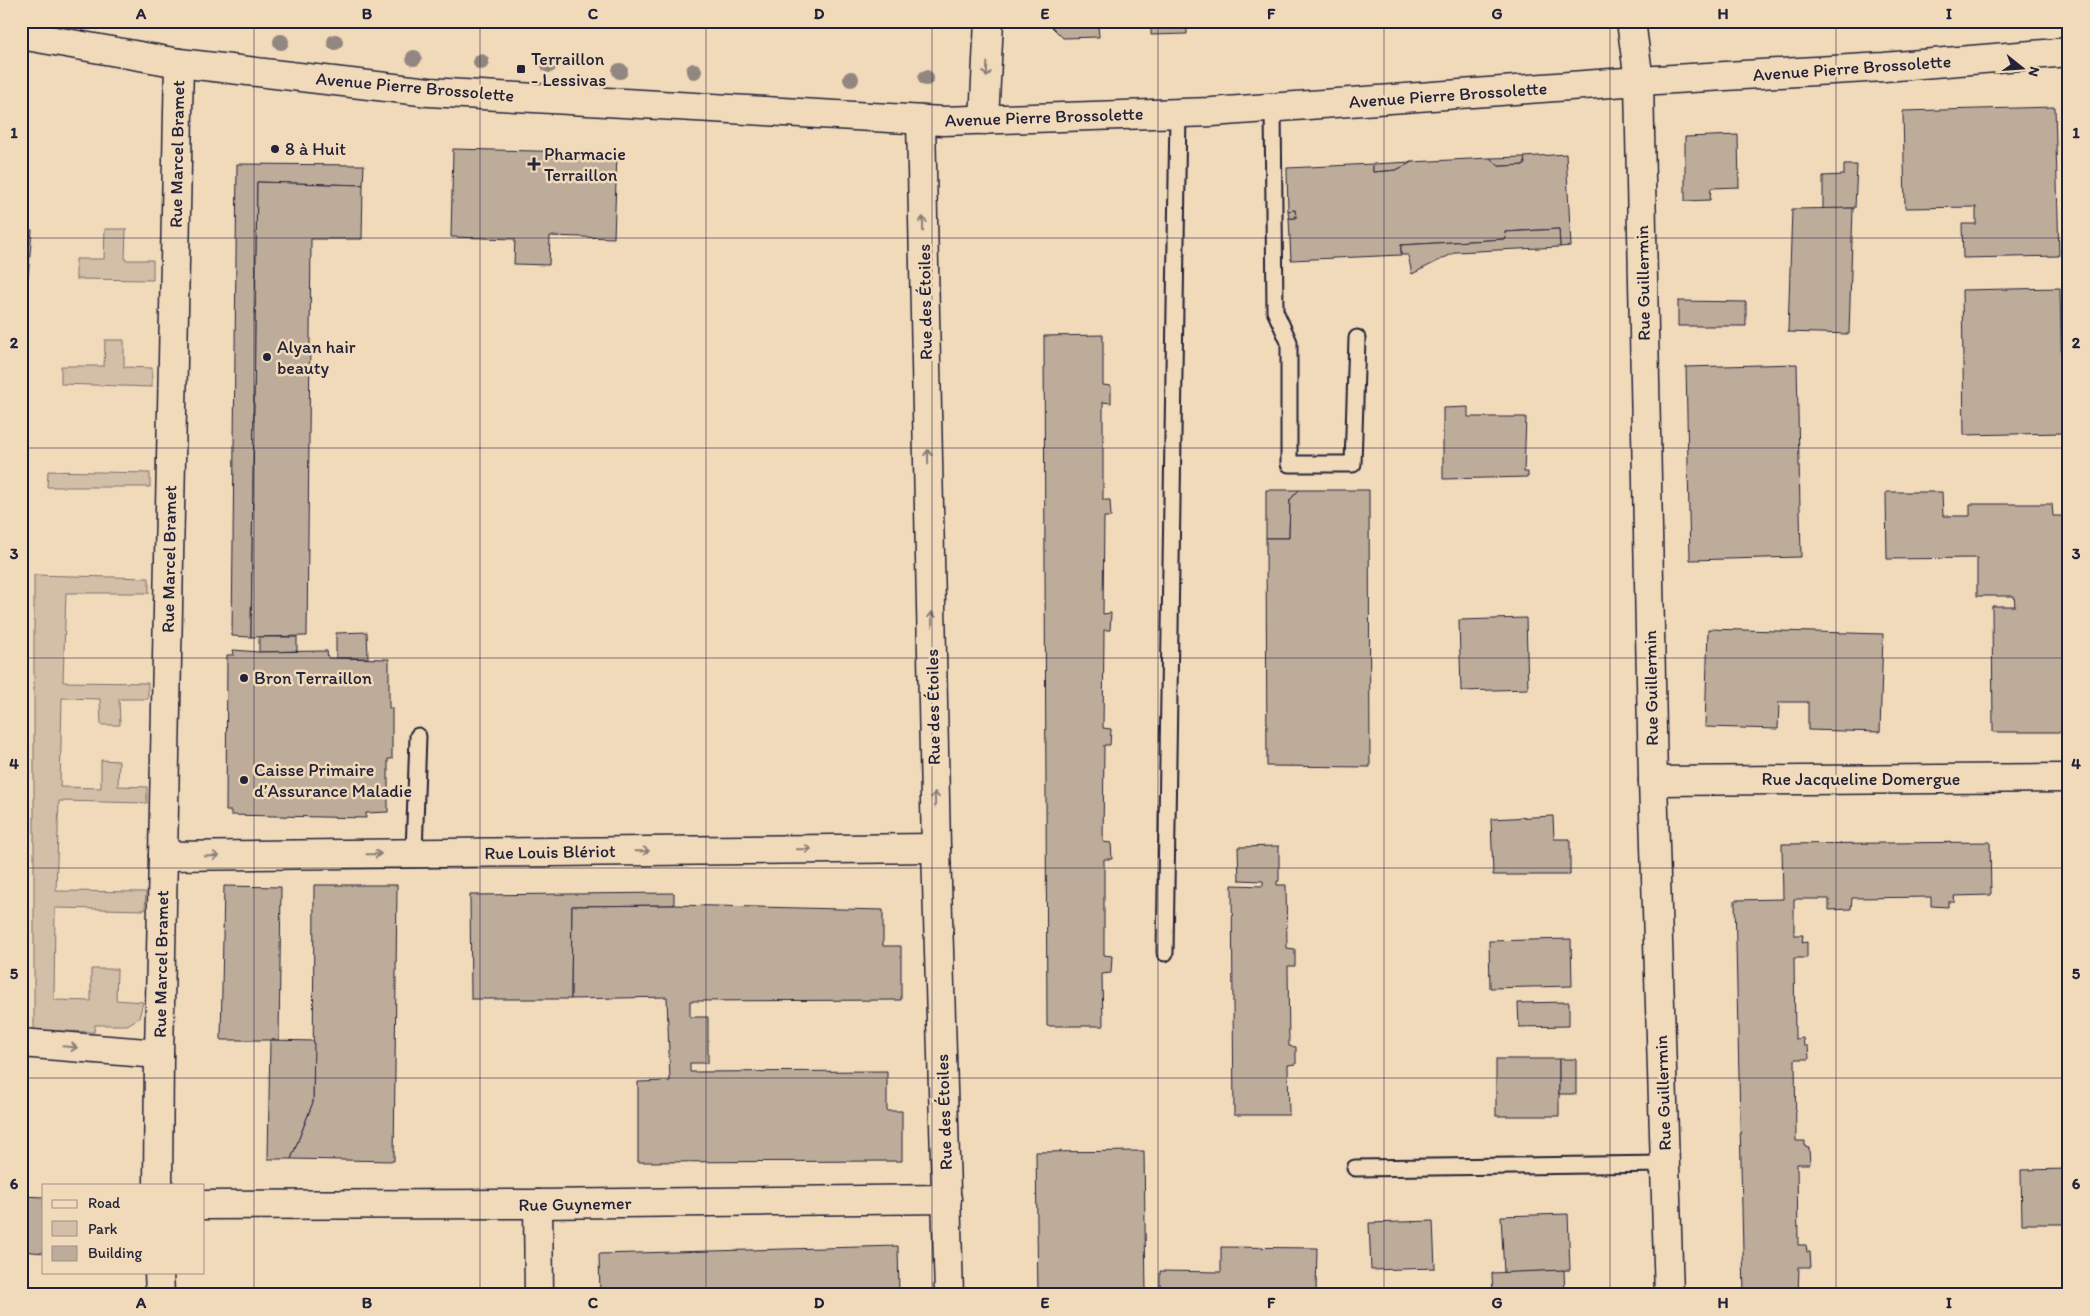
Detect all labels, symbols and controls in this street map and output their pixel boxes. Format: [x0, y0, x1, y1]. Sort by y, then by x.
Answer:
text: A [135, 4, 147, 23]
text: B [362, 4, 373, 23]
text: C [588, 4, 599, 23]
text: D [814, 4, 825, 23]
text: E [1041, 4, 1050, 23]
text: F [1267, 4, 1276, 23]
text: G [1491, 4, 1503, 23]
text: H [1717, 4, 1729, 23]
text: I [1946, 4, 1952, 23]
north arrow [1998, 42, 2048, 92]
place label: Terraillon - Lessivas [531, 48, 606, 91]
street label: Avenue Pierre Brossolette [1752, 50, 1952, 86]
one-way arrow [982, 62, 992, 78]
marker: Terraillon - Lessivas [515, 63, 527, 75]
text: N [2024, 65, 2043, 79]
street label: Avenue Pierre Brossolette [315, 67, 515, 107]
street label: Avenue Pierre Brossolette [1348, 77, 1548, 113]
street label: Rue Marcel Bramet [165, 80, 189, 228]
street label: Avenue Pierre Brossolette [944, 103, 1144, 131]
text: 1 [10, 123, 18, 142]
text: 1 [2072, 123, 2080, 142]
place label: 8 à Huit [285, 138, 346, 160]
marker: 8 à Huit [269, 143, 281, 155]
place label: Pharmacie Terraillon [544, 143, 626, 186]
marker: Pharmacie Terraillon [528, 158, 540, 170]
one-way arrow [919, 216, 928, 232]
street label: Rue Guillermin [1631, 225, 1655, 341]
street label: Rue des Étoiles [913, 244, 937, 360]
text: 2 [10, 333, 19, 352]
text: 2 [2072, 333, 2081, 352]
place label: Alyan hair beauty [277, 336, 356, 379]
marker: Alyan hair beauty [261, 351, 273, 363]
one-way arrow [923, 449, 933, 465]
street label: Rue Marcel Bramet [157, 485, 181, 633]
text: 3 [10, 544, 19, 563]
text: 3 [2072, 544, 2081, 563]
one-way arrow [927, 611, 936, 627]
street label: Rue Guillermin [1639, 630, 1663, 746]
street label: Rue des Étoiles [921, 649, 945, 765]
place label: Bron Terraillon [254, 667, 372, 689]
marker: Bron Terraillon [238, 672, 250, 684]
text: 4 [9, 754, 19, 773]
text: 4 [2071, 754, 2081, 773]
place label: Caisse Primaire d’Assurance Maladie [254, 759, 412, 802]
street label: Rue Jacqueline Domergue [1762, 768, 1960, 790]
marker: Caisse Primaire d’Assurance Maladie [238, 774, 250, 786]
one-way arrow [930, 791, 940, 808]
street label: Rue Louis Blériot [484, 840, 616, 864]
one-way arrow [796, 844, 812, 854]
one-way arrow [633, 846, 649, 856]
one-way arrow [366, 849, 382, 859]
one-way arrow [203, 851, 219, 861]
street label: Rue Marcel Bramet [149, 890, 173, 1038]
text: 5 [10, 964, 19, 983]
text: 5 [2072, 964, 2081, 983]
street label: Rue Guillermin [1650, 1034, 1676, 1151]
one-way arrow [62, 1042, 78, 1052]
street label: Rue des Étoiles [931, 1053, 957, 1171]
text: 6 [10, 1174, 19, 1193]
text: 6 [2072, 1174, 2081, 1193]
legend [42, 1184, 205, 1274]
street label: Rue Guynemer [518, 1192, 633, 1216]
text: Road [88, 1194, 121, 1212]
text: Park [88, 1220, 118, 1238]
text: Building [88, 1244, 142, 1262]
text: A [135, 1293, 147, 1312]
text: B [362, 1293, 373, 1312]
text: C [588, 1293, 599, 1312]
text: D [814, 1293, 825, 1312]
text: E [1041, 1293, 1050, 1312]
text: F [1267, 1293, 1276, 1312]
text: G [1491, 1293, 1503, 1312]
text: H [1717, 1293, 1729, 1312]
text: I [1946, 1293, 1952, 1312]

